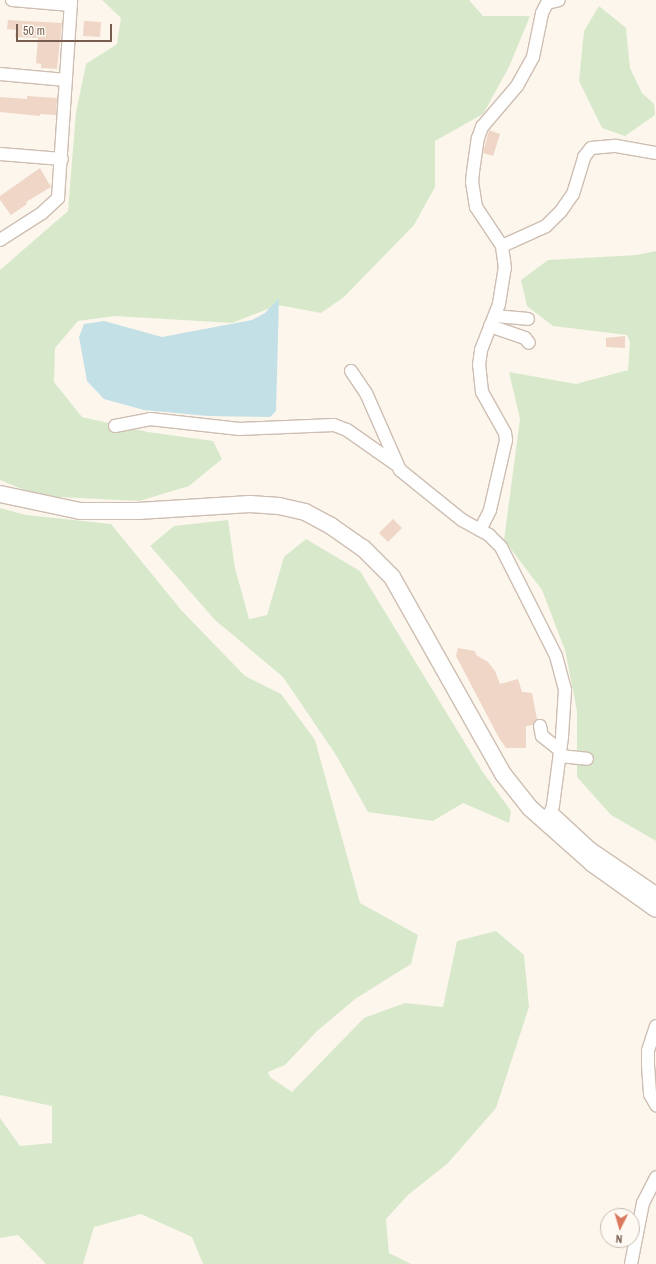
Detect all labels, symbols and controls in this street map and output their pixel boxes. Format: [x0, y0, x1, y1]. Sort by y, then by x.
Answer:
scale bar [18, 16, 114, 42]
text: 50 m [23, 23, 45, 39]
north arrow [600, 1208, 640, 1248]
text: N [615, 1232, 623, 1246]

